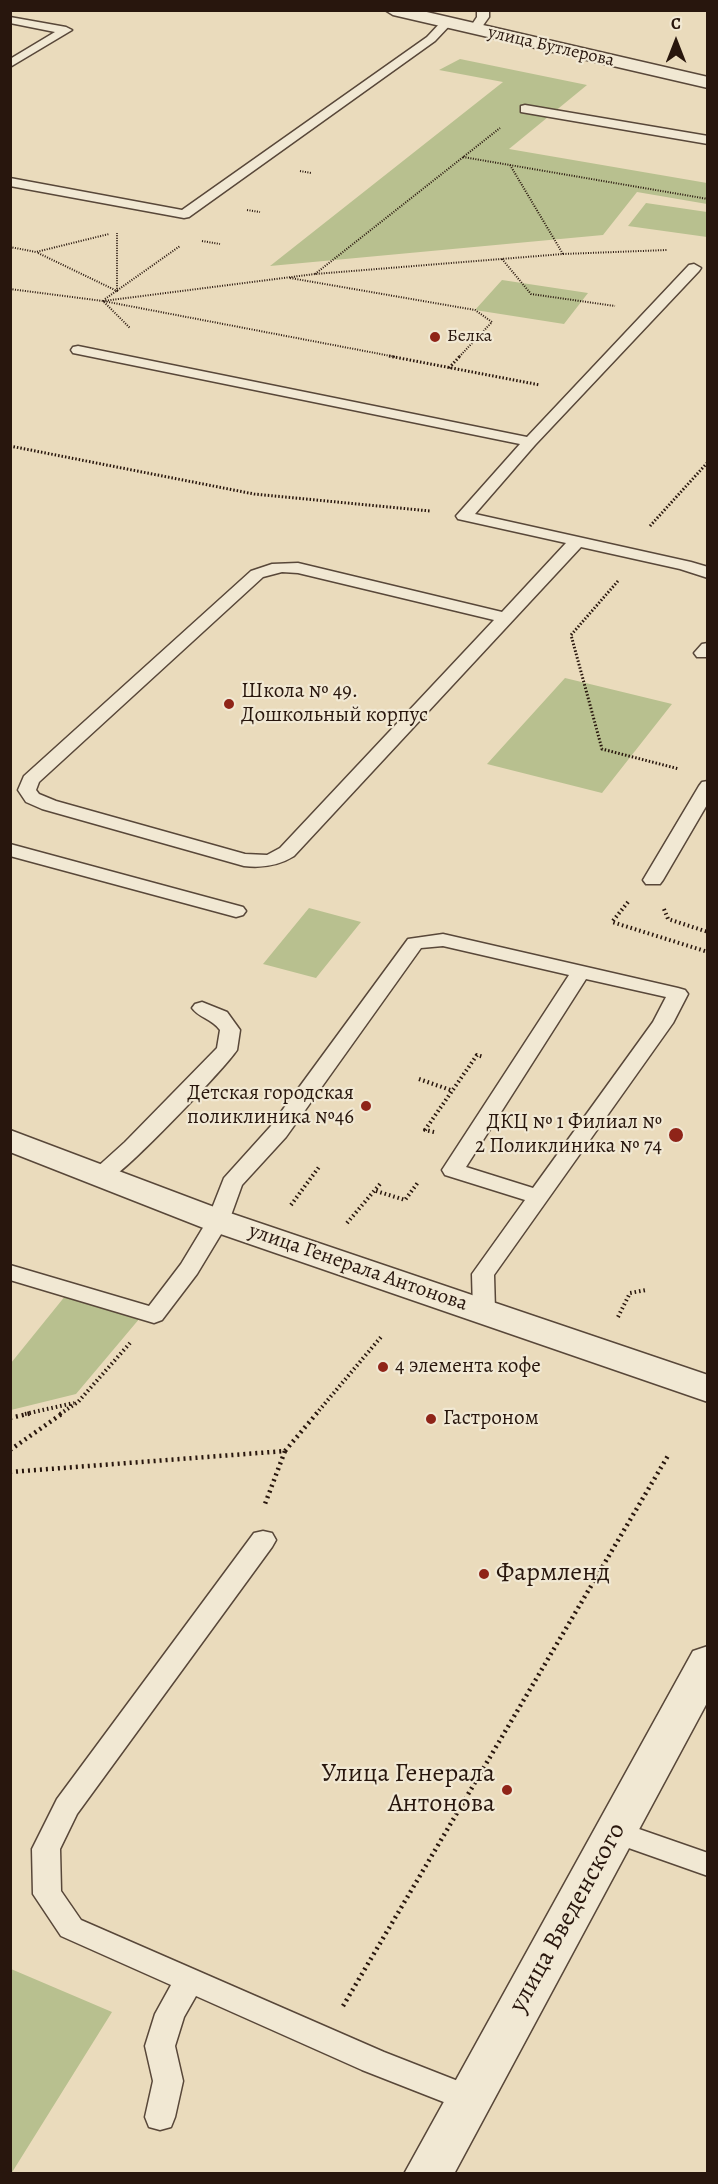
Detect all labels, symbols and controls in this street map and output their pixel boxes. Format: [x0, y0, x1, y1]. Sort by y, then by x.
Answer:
north arrow [646, 12, 706, 72]
text: С [671, 13, 681, 35]
street label: улица Бутлерова [486, 22, 616, 72]
place label: Белка [447, 326, 492, 348]
marker: Белка [428, 330, 442, 344]
place label: Школа № 49. Дошкольный корпус [241, 679, 428, 729]
marker: Школа № 49. Дошкольный корпус [222, 697, 236, 711]
place label: Детская городская поликлиника №46 [187, 1081, 354, 1131]
marker: Детская городская поликлиника №46 [359, 1099, 373, 1113]
place label: ДКЦ № 1 Филиал № 2 Поликлиника № 74 [475, 1110, 662, 1160]
marker: ДКЦ № 1 Филиал № 2 Поликлиника № 74 [667, 1126, 685, 1144]
street label: улица Генерала Антонова [245, 1219, 471, 1317]
place label: 4 элемента кофе [395, 1354, 541, 1380]
marker: 4 элемента кофе [376, 1360, 390, 1374]
place label: Гастроном [443, 1406, 539, 1432]
marker: Гастроном [424, 1412, 438, 1426]
place label: Фармленд [496, 1558, 610, 1590]
marker: Фармленд [477, 1567, 491, 1581]
place label: Улица Генерала Антонова [321, 1759, 495, 1820]
marker: Улица Генерала Антонова [500, 1783, 514, 1797]
street label: улица Введенского [503, 1818, 633, 2018]

